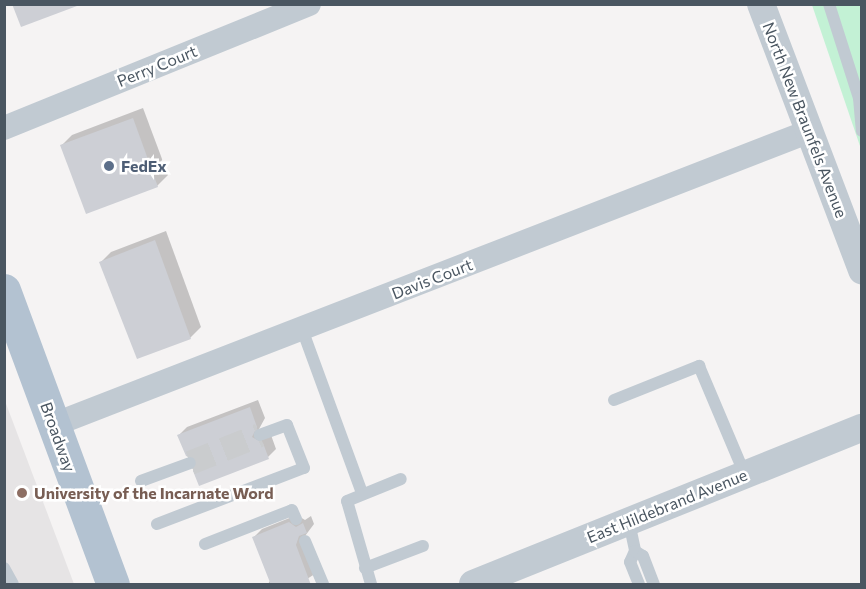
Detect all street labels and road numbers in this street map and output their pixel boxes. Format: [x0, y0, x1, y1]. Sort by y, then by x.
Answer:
street label: North New Braunfels Avenue [759, 19, 851, 221]
street label: Perry Court [114, 41, 200, 91]
street label: Davis Court [389, 255, 475, 303]
street label: Broadway [37, 400, 79, 474]
street label: East Hildebrand Avenue [584, 465, 750, 547]

